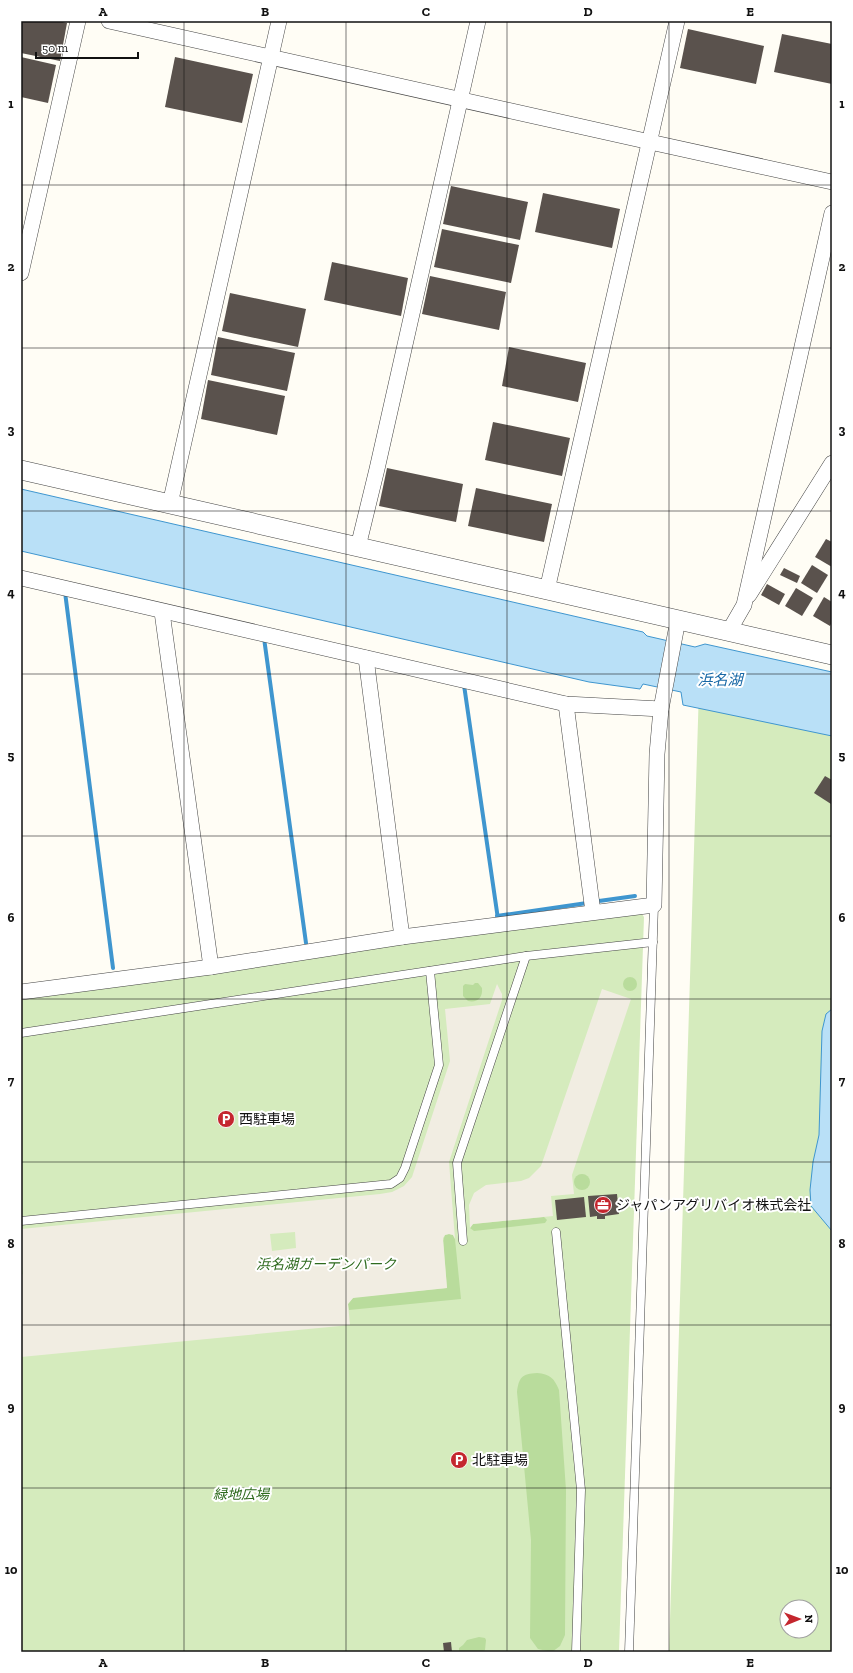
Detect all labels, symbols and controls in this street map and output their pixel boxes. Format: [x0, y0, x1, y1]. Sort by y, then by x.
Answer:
text: A [99, 4, 108, 19]
text: B [261, 4, 269, 19]
text: C [422, 4, 430, 19]
text: D [583, 4, 593, 19]
text: E [746, 4, 754, 19]
scale bar [36, 34, 138, 60]
text: 50 m [42, 41, 69, 55]
text: 1 [8, 96, 14, 111]
text: 1 [839, 96, 845, 111]
text: 2 [8, 259, 15, 274]
text: 2 [839, 259, 846, 274]
text: 3 [8, 422, 15, 437]
text: 3 [839, 422, 846, 437]
text: 4 [7, 585, 15, 600]
text: 4 [838, 585, 846, 600]
water label: 浜名湖 [697, 671, 744, 689]
text: 5 [8, 748, 15, 763]
text: 5 [839, 748, 846, 763]
text: 6 [8, 910, 15, 925]
text: 6 [839, 910, 846, 925]
text: 7 [8, 1073, 15, 1088]
text: 7 [839, 1073, 846, 1088]
parking icon: 西駐車場 [216, 1109, 236, 1129]
place label: 西駐車場 [239, 1111, 295, 1128]
office icon: ジャパンアグリバイオ株式会社 [593, 1195, 613, 1215]
place label: ジャパンアグリバイオ株式会社 [616, 1197, 811, 1214]
text: 8 [7, 1236, 15, 1251]
text: 8 [838, 1236, 846, 1251]
park label: 浜名湖ガーデンパーク [256, 1256, 397, 1273]
text: 9 [8, 1399, 15, 1414]
text: 9 [839, 1399, 846, 1414]
parking icon: 北駐車場 [449, 1450, 469, 1470]
place label: 北駐車場 [472, 1452, 528, 1469]
park label: 緑地広場 [213, 1486, 271, 1503]
text: 10 [5, 1562, 18, 1577]
text: 10 [836, 1562, 849, 1577]
north arrow [779, 1599, 819, 1639]
text: N [802, 1615, 815, 1624]
text: A [99, 1655, 108, 1670]
text: B [261, 1655, 269, 1670]
text: C [422, 1655, 430, 1670]
text: D [583, 1655, 593, 1670]
text: E [746, 1655, 754, 1670]

